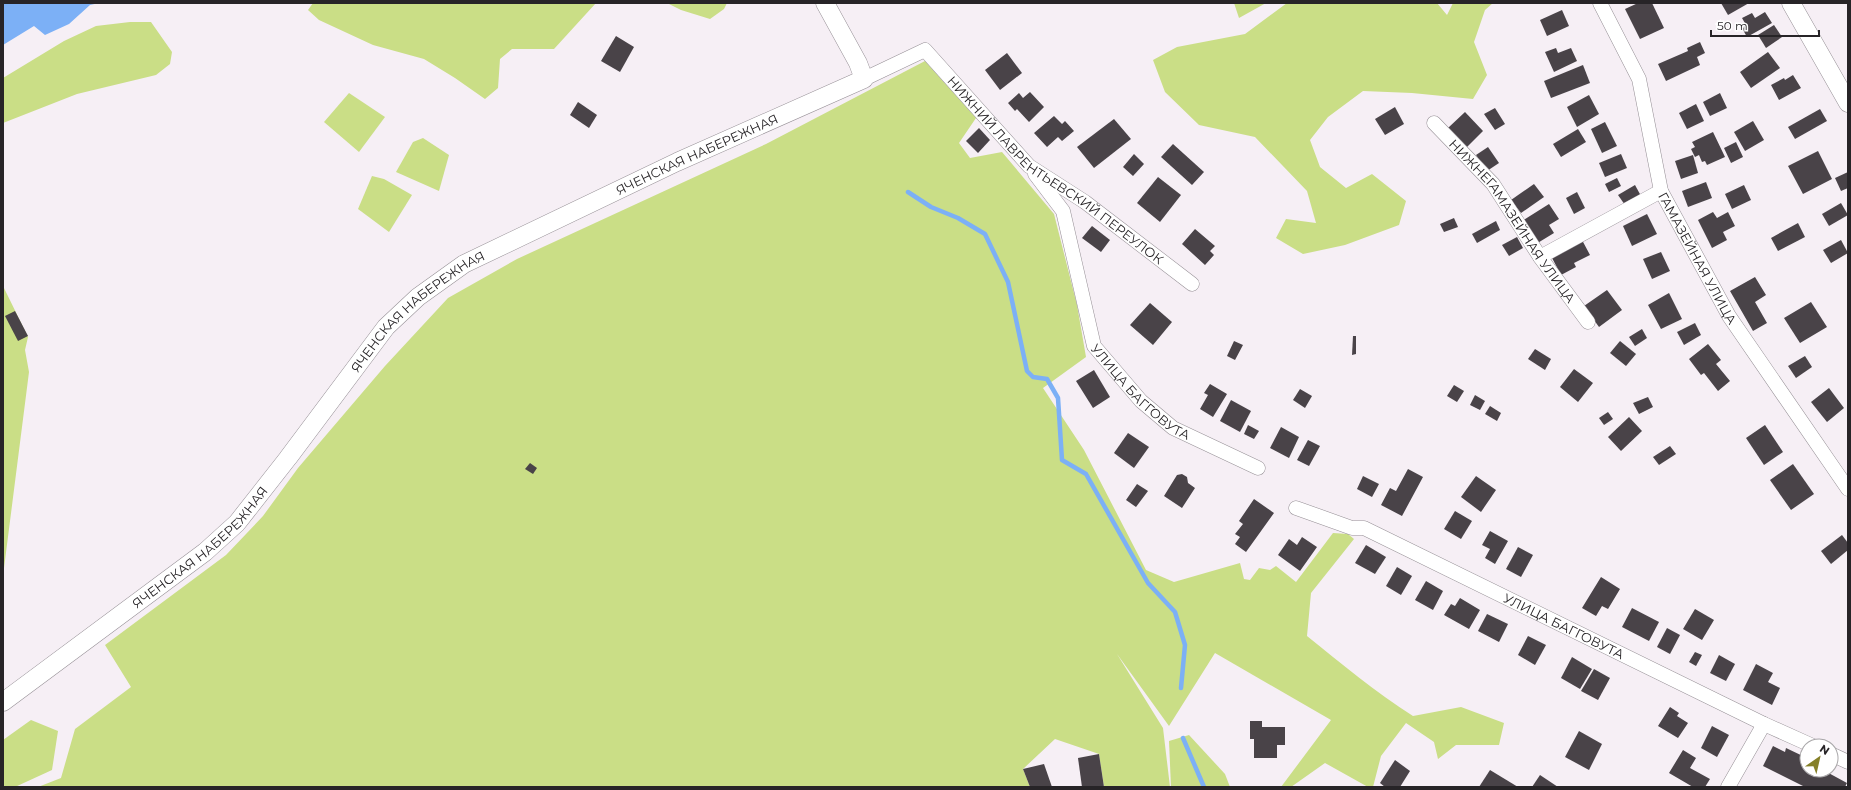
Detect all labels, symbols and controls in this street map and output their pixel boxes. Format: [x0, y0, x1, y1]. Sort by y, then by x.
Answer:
scale bar [1711, 12, 1819, 38]
text: 50 m [1717, 18, 1748, 33]
street label: НИЖНИЙ ЛАВРЕНТЬЕВСКИЙ ПЕРЕУЛОК [944, 73, 1167, 267]
street label: ЯЧЕНСКАЯ НАБЕРЕЖНАЯ [613, 110, 781, 198]
street label: НИЖНЕГАМАЗЕЙНАЯ УЛИЦА [1446, 136, 1579, 306]
street label: ГАМАЗЕЙНАЯ УЛИЦА [1655, 189, 1740, 327]
street label: ЯЧЕНСКАЯ НАБЕРЕЖНАЯ [347, 247, 487, 375]
street label: УЛИЦА БАГГОВУТА [1088, 341, 1193, 443]
street label: ЯЧЕНСКАЯ НАБЕРЕЖНАЯ [129, 483, 271, 611]
street label: УЛИЦА БАГГОВУТА [1501, 590, 1627, 662]
north arrow [1799, 738, 1839, 778]
text: N [1817, 741, 1832, 758]

